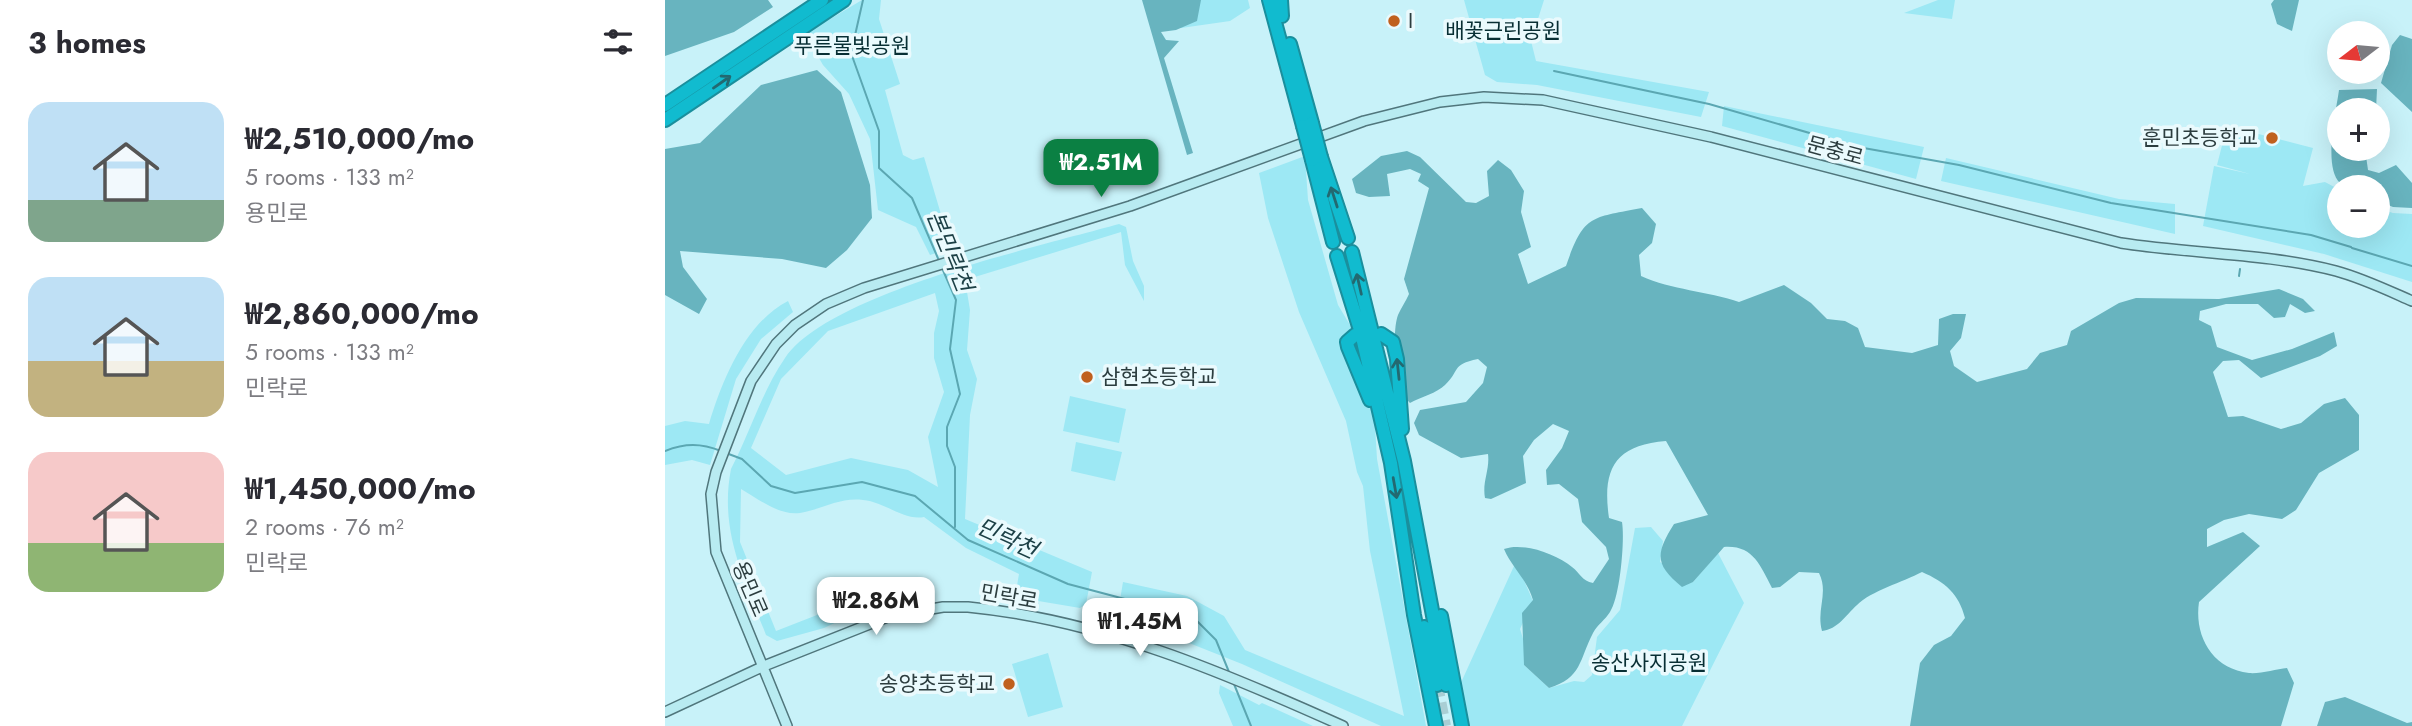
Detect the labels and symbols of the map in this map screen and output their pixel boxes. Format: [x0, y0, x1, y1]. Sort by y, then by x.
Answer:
place label: I [1408, 6, 1413, 36]
marker: I [1386, 13, 1402, 29]
park label: 배꽃근린공원 [1445, 16, 1561, 46]
north arrow [2327, 21, 2391, 84]
park label: 푸른물빛공원 [794, 31, 910, 61]
one-way arrow [712, 75, 731, 89]
place label: 훈민초등학교 [2142, 123, 2258, 153]
street label: 문충로 [1803, 129, 1867, 173]
marker: 훈민초등학교 [2264, 130, 2280, 146]
pin: ₩2.51M [1044, 140, 1158, 199]
one-way arrow [1327, 187, 1340, 209]
water label: 본민락천 [918, 205, 983, 299]
one-way arrow [1352, 273, 1365, 296]
one-way arrow [1391, 359, 1404, 381]
place label: 삼현초등학교 [1101, 362, 1217, 392]
marker: 삼현초등학교 [1079, 369, 1095, 385]
one-way arrow [1389, 477, 1403, 499]
water label: 민락천 [971, 509, 1046, 568]
street label: 용민로 [725, 556, 775, 622]
street label: 민락로 [978, 577, 1040, 617]
pin: ₩2.86M [819, 578, 933, 637]
pin: ₩1.45M [1083, 598, 1197, 658]
park label: 송산사지공원 [1591, 648, 1707, 678]
place label: 송양초등학교 [879, 669, 995, 699]
marker: 송양초등학교 [1001, 676, 1017, 692]

